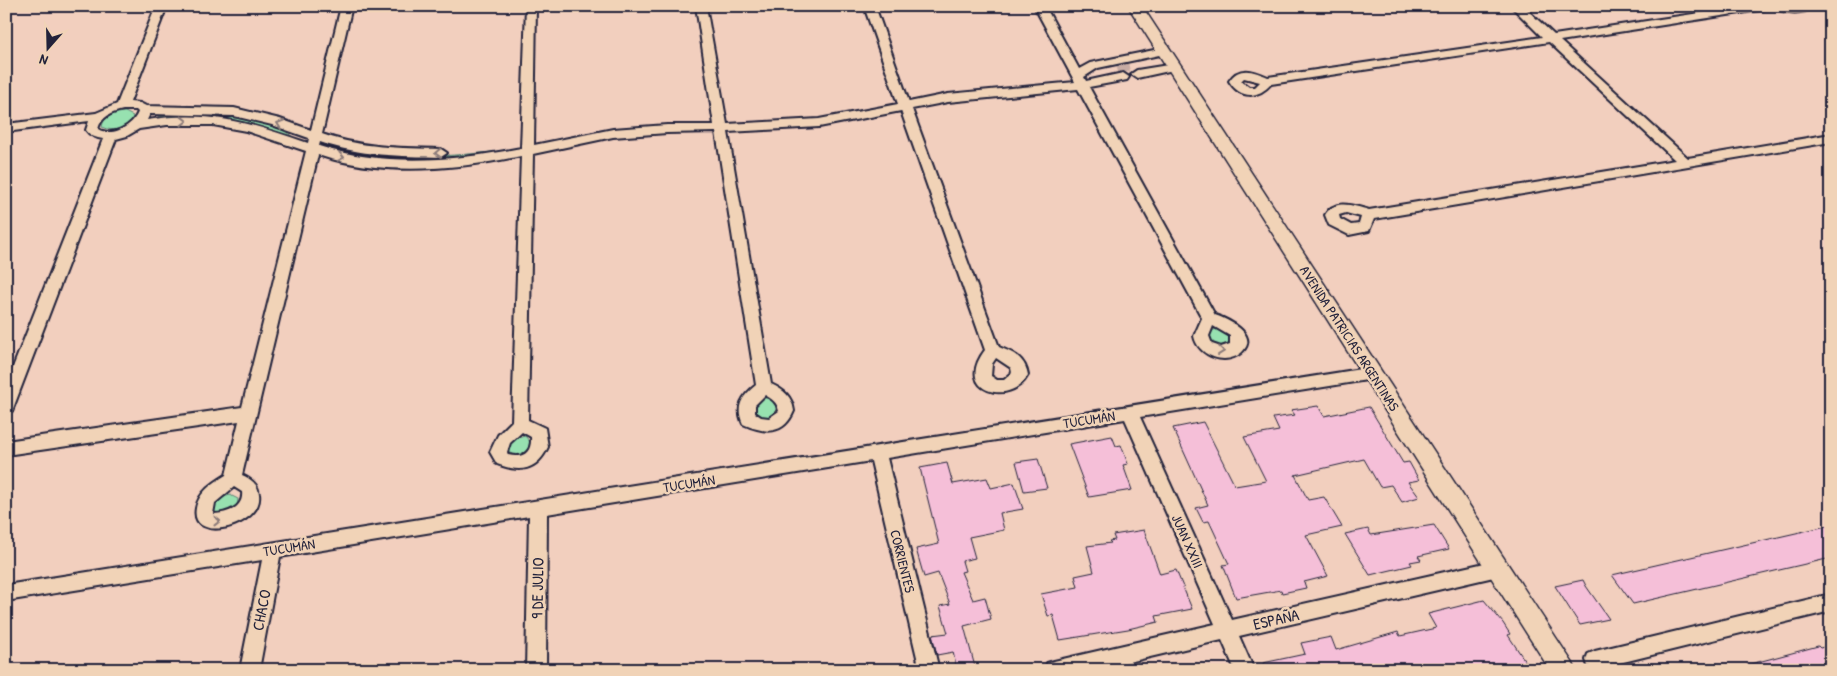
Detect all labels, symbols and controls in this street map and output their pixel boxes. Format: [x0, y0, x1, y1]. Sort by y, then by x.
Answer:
north arrow [22, 22, 72, 72]
text: N [36, 50, 50, 71]
one-way arrow [180, 116, 188, 126]
one-way arrow [276, 120, 284, 130]
one-way arrow [434, 147, 442, 158]
one-way arrow [337, 151, 346, 161]
street label: AVENIDA PATRICIAS ARGENTINAS [1296, 262, 1404, 415]
one-way arrow [1217, 345, 1225, 356]
street label: TUCUMÁN [1062, 406, 1116, 432]
street label: TUCUMÁN [662, 470, 716, 496]
street label: JUAN XXIII [1168, 511, 1208, 571]
one-way arrow [213, 516, 221, 526]
street label: CORRIENTES [886, 528, 920, 595]
street label: TUCUMÁN [262, 534, 316, 560]
street label: 9 DE JULIO [525, 557, 549, 619]
street label: CHACO [246, 587, 276, 633]
street label: ESPAÑA [1251, 603, 1301, 635]

